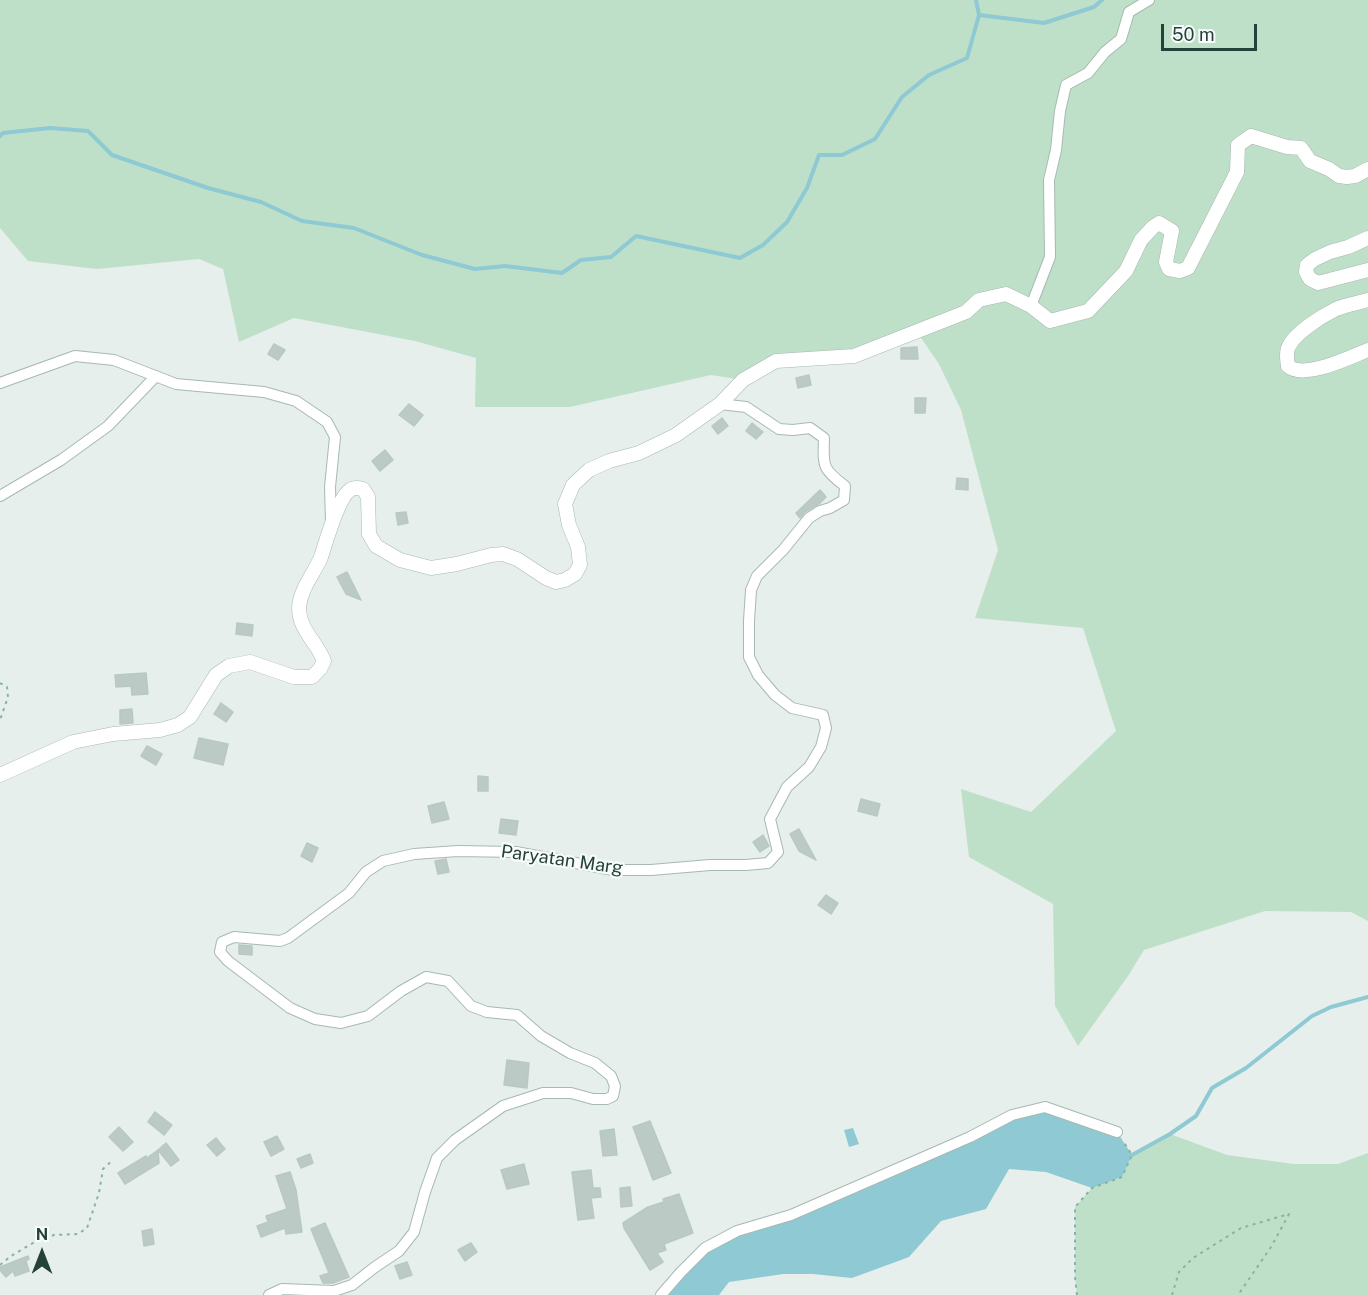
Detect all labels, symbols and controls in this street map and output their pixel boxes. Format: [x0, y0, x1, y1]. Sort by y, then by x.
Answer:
scale bar [1164, 12, 1260, 50]
text: 50 m [1172, 24, 1215, 45]
street label: Paryatan Marg [500, 841, 624, 879]
north arrow [12, 1223, 72, 1283]
text: N [36, 1225, 48, 1244]

